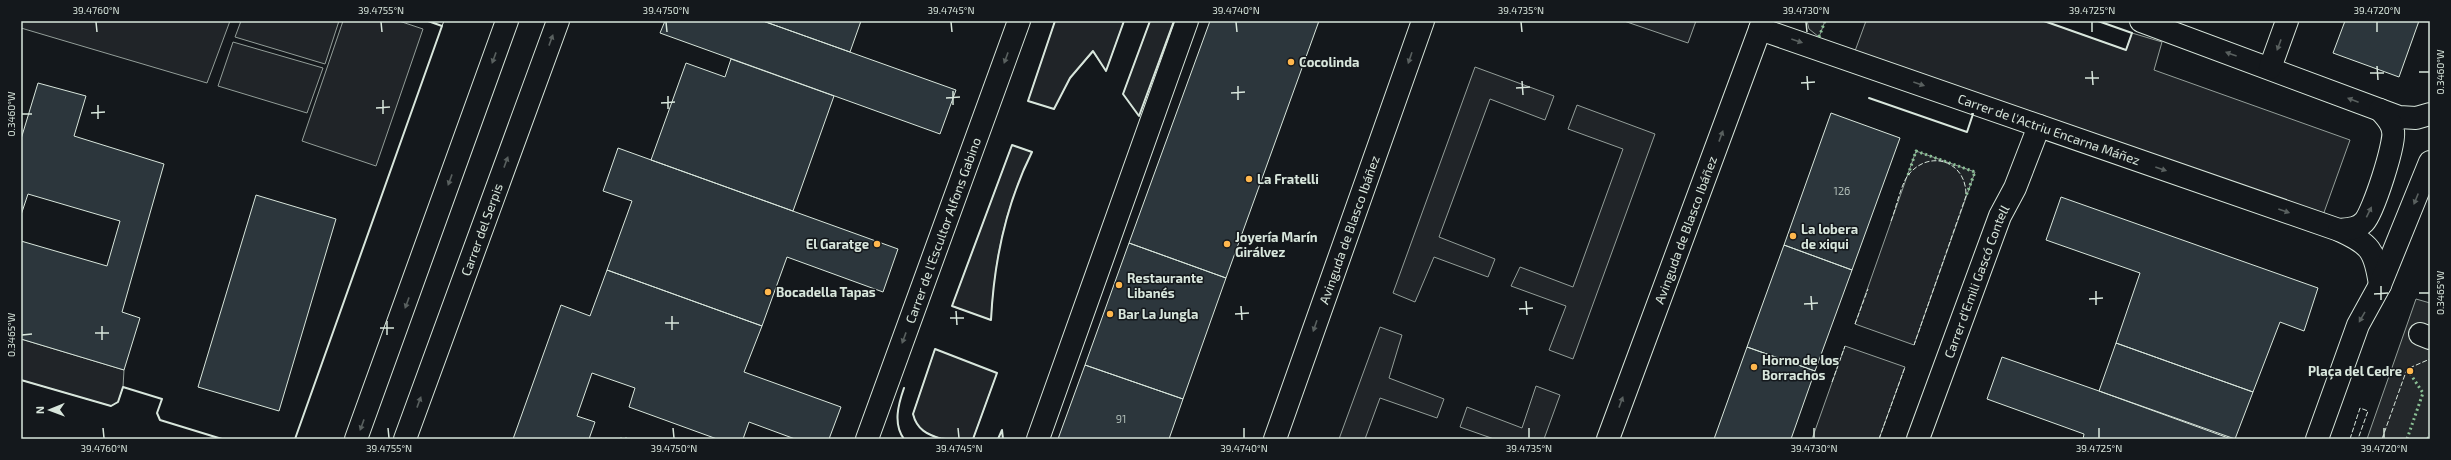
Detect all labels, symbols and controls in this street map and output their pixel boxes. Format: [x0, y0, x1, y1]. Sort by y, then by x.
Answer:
text: 39.4760°N [72, 4, 120, 16]
text: 39.4755°N [358, 4, 404, 16]
text: 39.4750°N [643, 4, 689, 16]
text: 39.4745°N [928, 4, 974, 16]
text: 39.4740°N [1212, 4, 1260, 16]
text: 39.4735°N [1498, 4, 1544, 16]
text: 39.4730°N [1782, 4, 1830, 16]
text: 39.4725°N [2069, 4, 2115, 16]
text: 39.4720°N [2353, 4, 2401, 16]
one-way arrow [548, 33, 554, 45]
one-way arrow [1791, 39, 1803, 45]
one-way arrow [2276, 39, 2282, 51]
text: 0.3460°W [2434, 49, 2446, 94]
one-way arrow [2224, 51, 2236, 57]
one-way arrow [491, 52, 497, 64]
one-way arrow [1003, 52, 1009, 64]
one-way arrow [1406, 52, 1412, 64]
place label: Cocolinda [1299, 54, 1359, 70]
marker: Cocolinda [1286, 57, 1296, 67]
one-way arrow [1914, 82, 1926, 88]
street label: Carrer de l'Actriu Encarna Máñez [1956, 90, 2142, 168]
text: 0.3460°W [5, 91, 17, 136]
one-way arrow [2346, 96, 2358, 102]
one-way arrow [1718, 130, 1724, 142]
street label: Carrer de l'Escultor Alfons Gabino [902, 135, 984, 326]
street label: Avinguda de Blasco Ibáñez [1315, 153, 1383, 306]
street label: Avinguda de Blasco Ibáñez [1651, 154, 1720, 306]
one-way arrow [504, 155, 510, 167]
one-way arrow [2156, 166, 2168, 172]
place label: La Fratelli [1257, 171, 1319, 187]
marker: La Fratelli [1244, 174, 1254, 184]
one-way arrow [447, 175, 453, 187]
street label: Carrer del Serpis [457, 181, 506, 278]
house number: 126 [1834, 184, 1850, 197]
one-way arrow [2412, 193, 2418, 205]
street label: Carrer d'Emili Gascó Contell [1940, 202, 2013, 360]
one-way arrow [2366, 206, 2372, 218]
one-way arrow [2278, 208, 2290, 214]
place label: La lobera de xiqui [1801, 221, 1858, 252]
place label: Joyería Marín Girálvez [1235, 229, 1318, 260]
marker: La lobera de xiqui [1788, 231, 1798, 241]
place label: El Garatge [806, 236, 869, 252]
marker: El Garatge [872, 239, 882, 249]
marker: Joyería Marín Girálvez [1222, 239, 1232, 249]
place label: Restaurante Libanés [1127, 270, 1203, 301]
text: 0.3465°W [2434, 270, 2446, 315]
marker: Restaurante Libanés [1114, 280, 1124, 290]
place label: Bocadella Tapas [776, 284, 876, 300]
marker: Bocadella Tapas [763, 287, 773, 297]
one-way arrow [403, 297, 409, 309]
place label: Bar La Jungla [1118, 306, 1198, 322]
marker: Bar La Jungla [1105, 309, 1115, 319]
one-way arrow [2359, 311, 2366, 323]
text: 0.3465°W [5, 312, 17, 357]
one-way arrow [1312, 320, 1318, 332]
one-way arrow [900, 332, 906, 344]
place label: Horno de los Borrachos [1762, 352, 1839, 383]
marker: Horno de los Borrachos [1749, 362, 1759, 372]
place label: Plaça del Cedre [2308, 363, 2402, 380]
marker: Plaça del Cedre [2405, 366, 2415, 376]
north arrow [30, 390, 70, 430]
one-way arrow [416, 396, 422, 408]
one-way arrow [1619, 396, 1625, 408]
text: N [33, 406, 46, 414]
house number: 91 [1116, 412, 1126, 425]
one-way arrow [358, 419, 364, 431]
text: 39.4760°N [80, 442, 128, 454]
text: 39.4755°N [366, 442, 412, 454]
text: 39.4750°N [651, 442, 697, 454]
text: 39.4745°N [936, 442, 982, 454]
text: 39.4740°N [1220, 442, 1268, 454]
text: 39.4735°N [1506, 442, 1552, 454]
text: 39.4730°N [1790, 442, 1838, 454]
text: 39.4725°N [2076, 442, 2122, 454]
text: 39.4720°N [2360, 442, 2408, 454]

